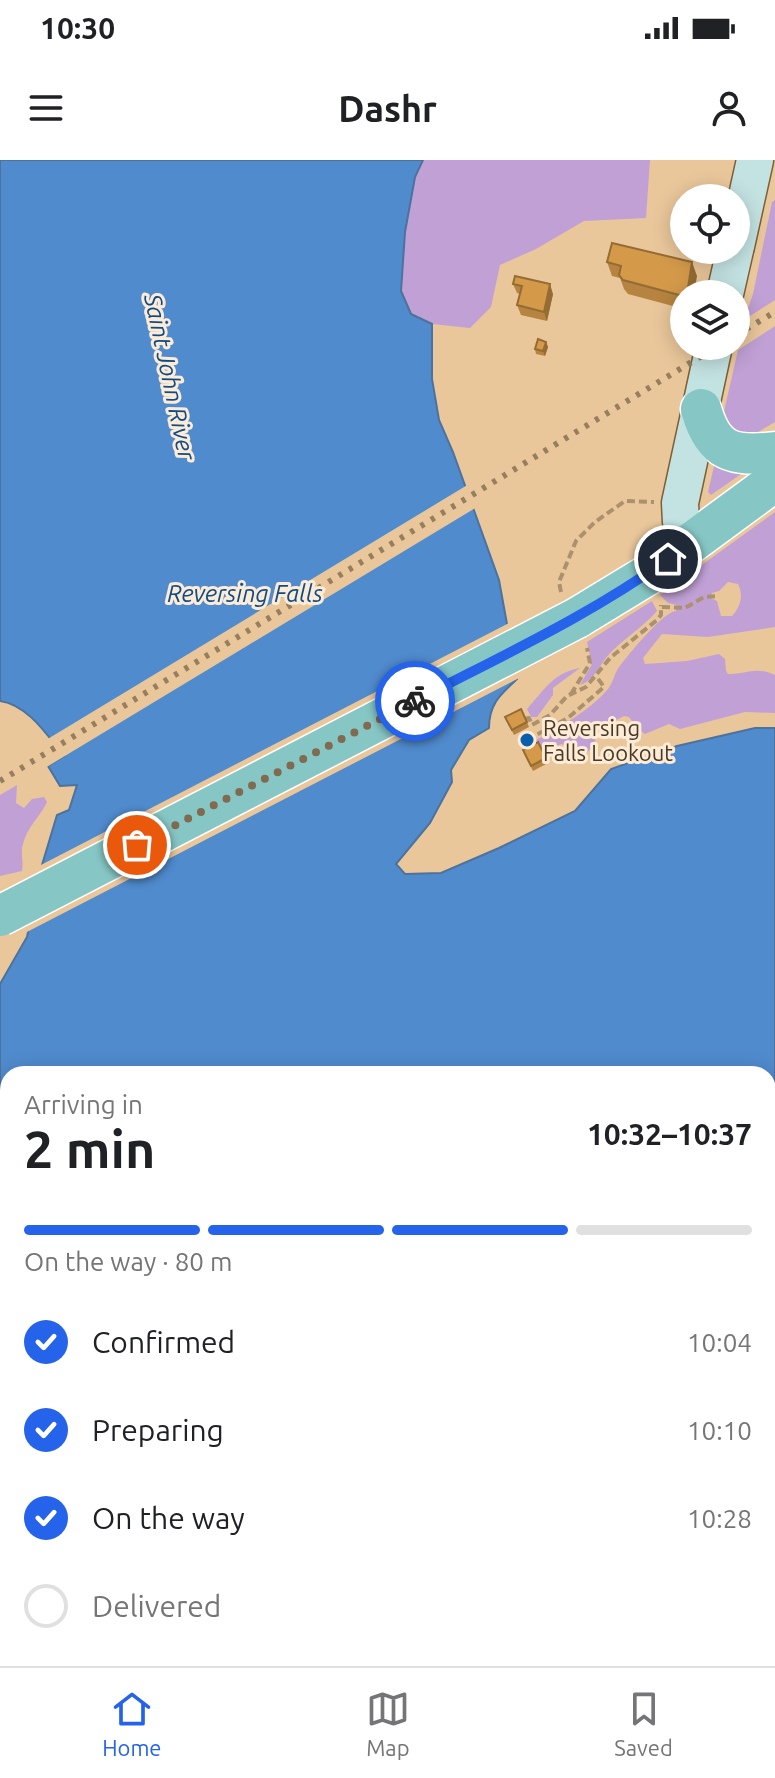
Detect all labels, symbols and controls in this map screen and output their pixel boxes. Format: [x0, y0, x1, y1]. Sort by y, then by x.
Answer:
text: 10:30 [40, 11, 115, 45]
icon: menu [24, 86, 68, 130]
icon: person [707, 86, 751, 130]
text: Dashr [338, 88, 437, 129]
map controls [670, 184, 750, 360]
button: locate [670, 184, 750, 264]
button: layers [670, 280, 750, 360]
water label: Saint John River [139, 290, 201, 463]
pin [634, 525, 702, 593]
icon: home [646, 537, 690, 581]
water label: Reversing Falls [167, 580, 323, 607]
courier [375, 661, 455, 741]
icon: bike [393, 679, 437, 723]
place label: Reversing Falls Lookout [543, 715, 673, 765]
marker: Reversing Falls Lookout [518, 731, 536, 749]
pin [103, 811, 171, 879]
icon: bag [115, 823, 159, 867]
text: Arriving in [24, 1090, 143, 1119]
text: 10:32–10:37 [587, 1117, 752, 1151]
text: 2 min [24, 1120, 155, 1178]
text: On the way · 80 m [24, 1247, 232, 1276]
icon: check [24, 1320, 68, 1364]
text: Confirmed [92, 1325, 235, 1359]
text: 10:04 [687, 1328, 752, 1357]
icon: check [24, 1408, 68, 1452]
text: Preparing [92, 1413, 224, 1447]
text: 10:10 [687, 1416, 752, 1445]
icon: check [24, 1496, 68, 1540]
text: On the way [92, 1501, 245, 1535]
text: 10:28 [687, 1504, 752, 1533]
text: Delivered [92, 1589, 221, 1623]
tab: Home [102, 1687, 162, 1760]
tab: Map [366, 1687, 410, 1760]
tab: Saved [614, 1687, 673, 1760]

